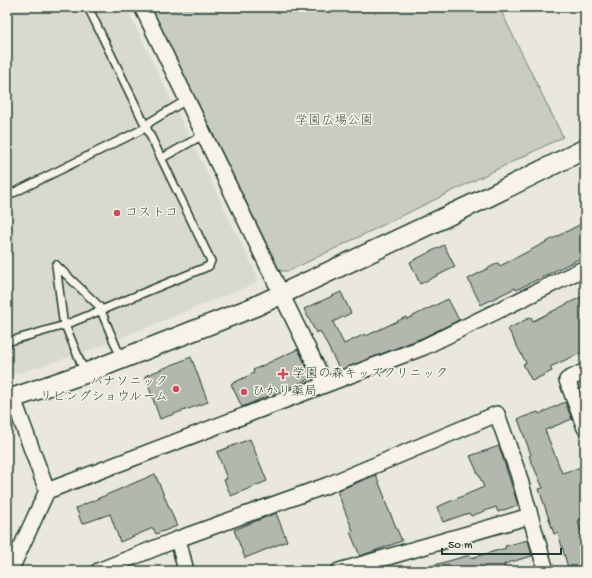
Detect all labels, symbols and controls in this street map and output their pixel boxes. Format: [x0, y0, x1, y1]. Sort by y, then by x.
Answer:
park label: 学園広場公園 [295, 113, 373, 129]
place label: コストコ [125, 206, 178, 221]
marker: コストコ [112, 208, 122, 218]
place label: 学園の森キッズクリニック [292, 366, 448, 382]
marker: 学園の森キッズクリニック [277, 368, 289, 380]
place label: パナソニック リビングショウルーム [40, 375, 168, 405]
marker: パナソニック リビングショウルーム [171, 384, 181, 394]
place label: ひかり薬局 [252, 384, 317, 400]
marker: ひかり薬局 [239, 387, 249, 397]
scale bar [442, 530, 561, 556]
text: 50 m [448, 539, 473, 553]

